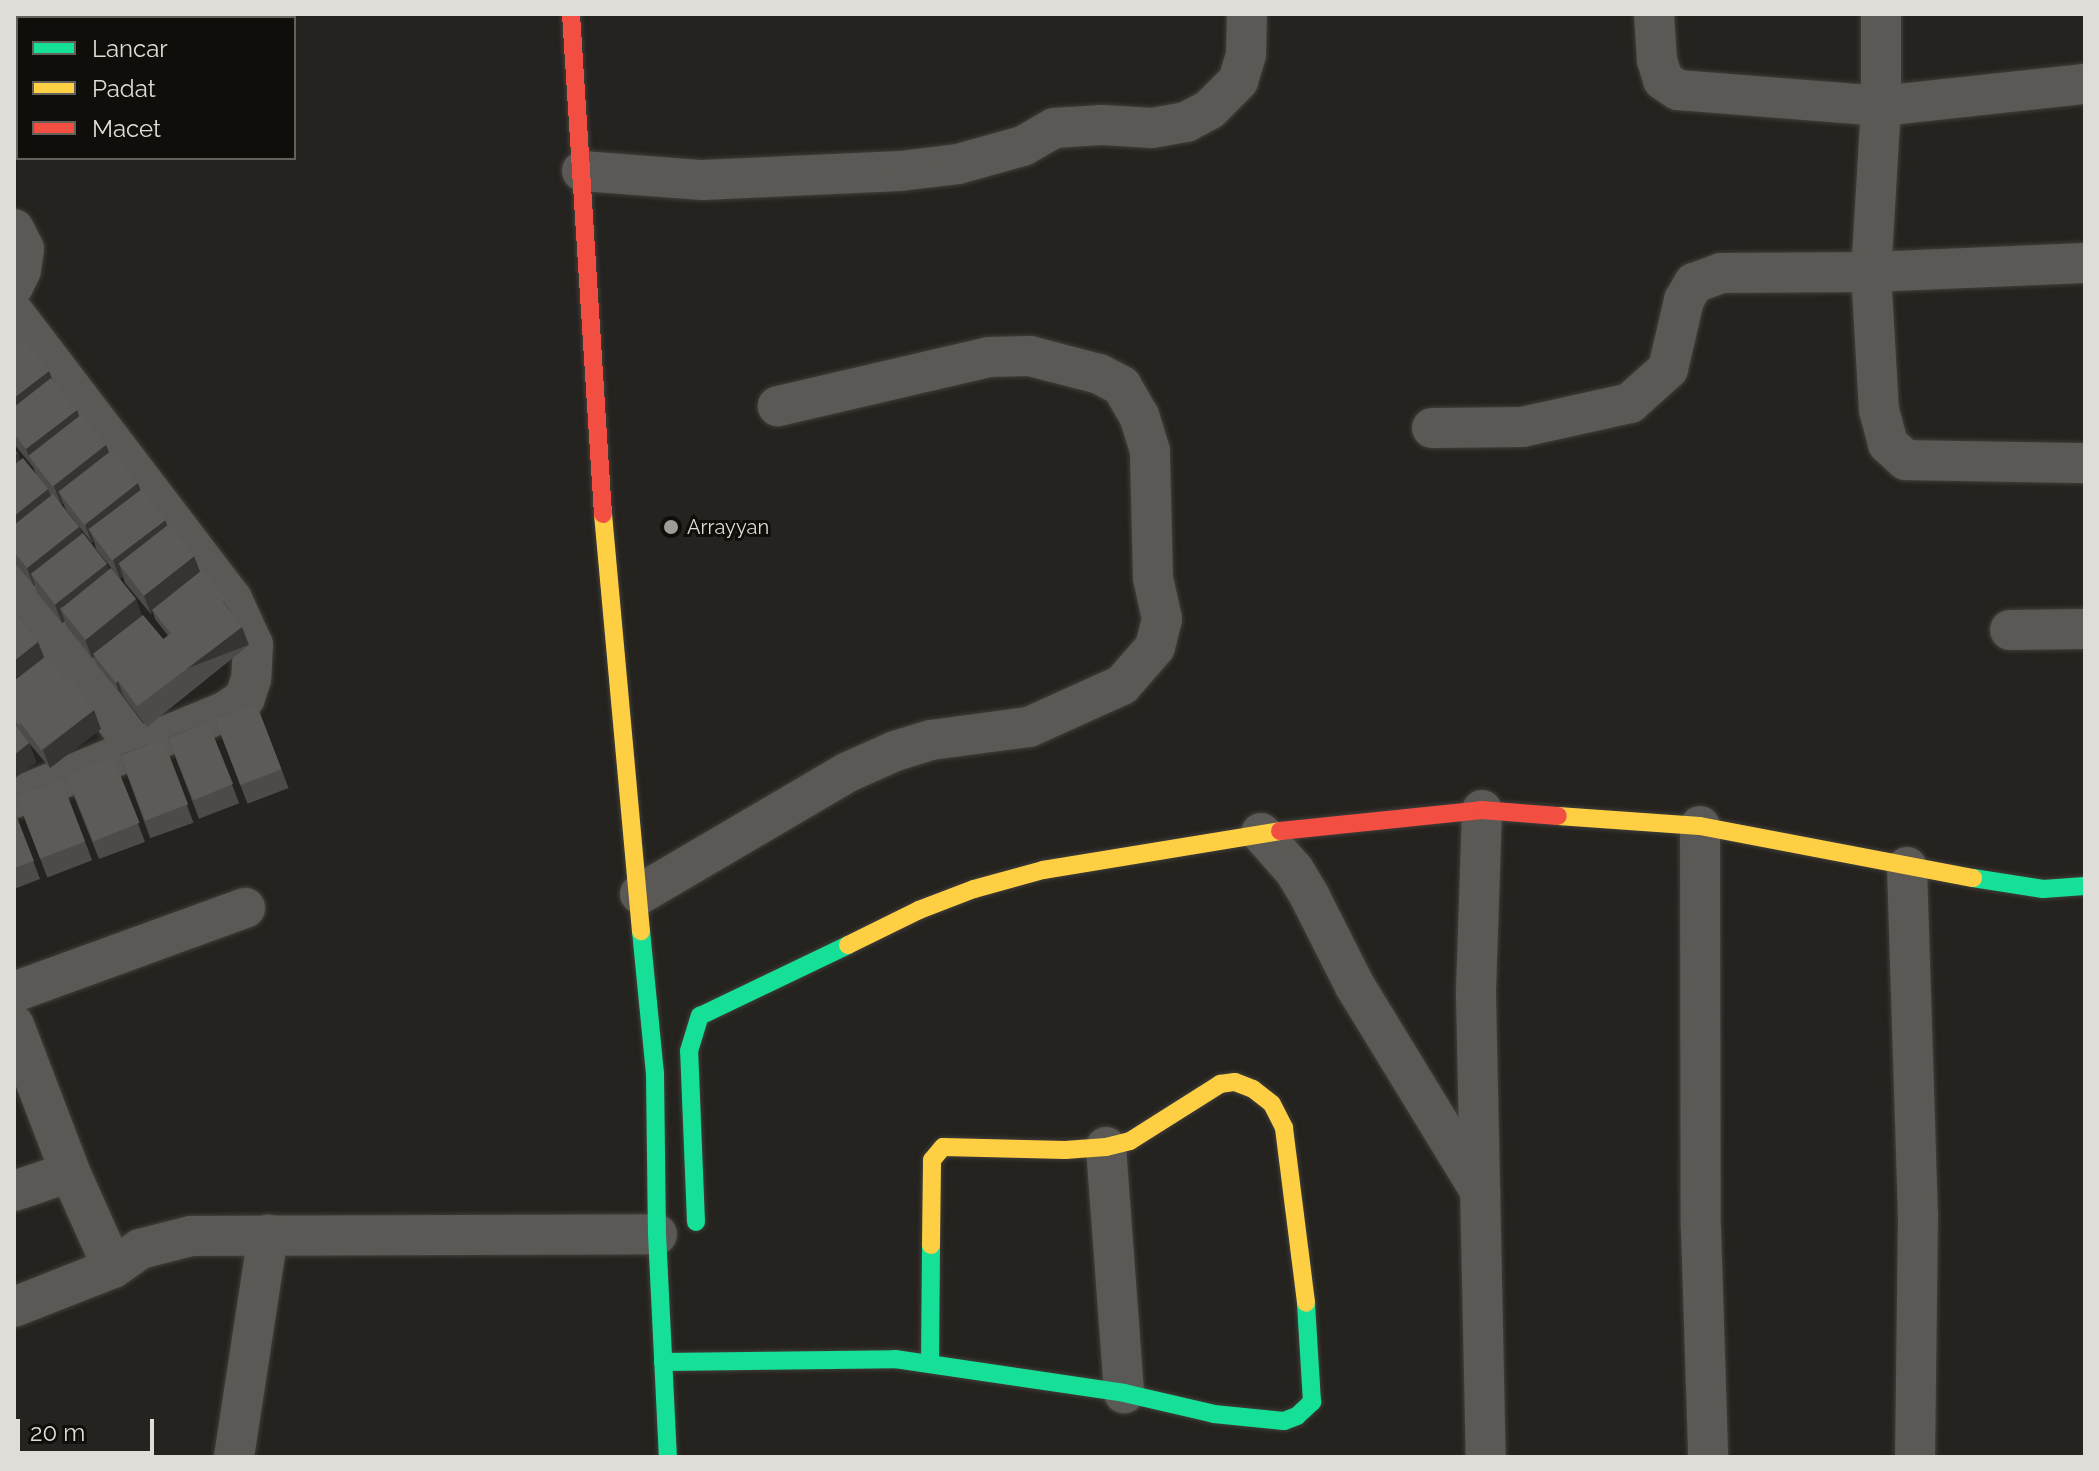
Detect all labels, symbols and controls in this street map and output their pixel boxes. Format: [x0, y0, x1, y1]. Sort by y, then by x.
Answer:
legend [16, 16, 296, 160]
text: Lancar [92, 34, 168, 63]
text: Padat [92, 74, 156, 103]
text: Macet [92, 114, 161, 143]
place label: Arrayyan [687, 515, 769, 539]
marker: Arrayyan [662, 518, 680, 536]
scale bar [20, 1403, 158, 1453]
text: 20 m [30, 1418, 85, 1447]

